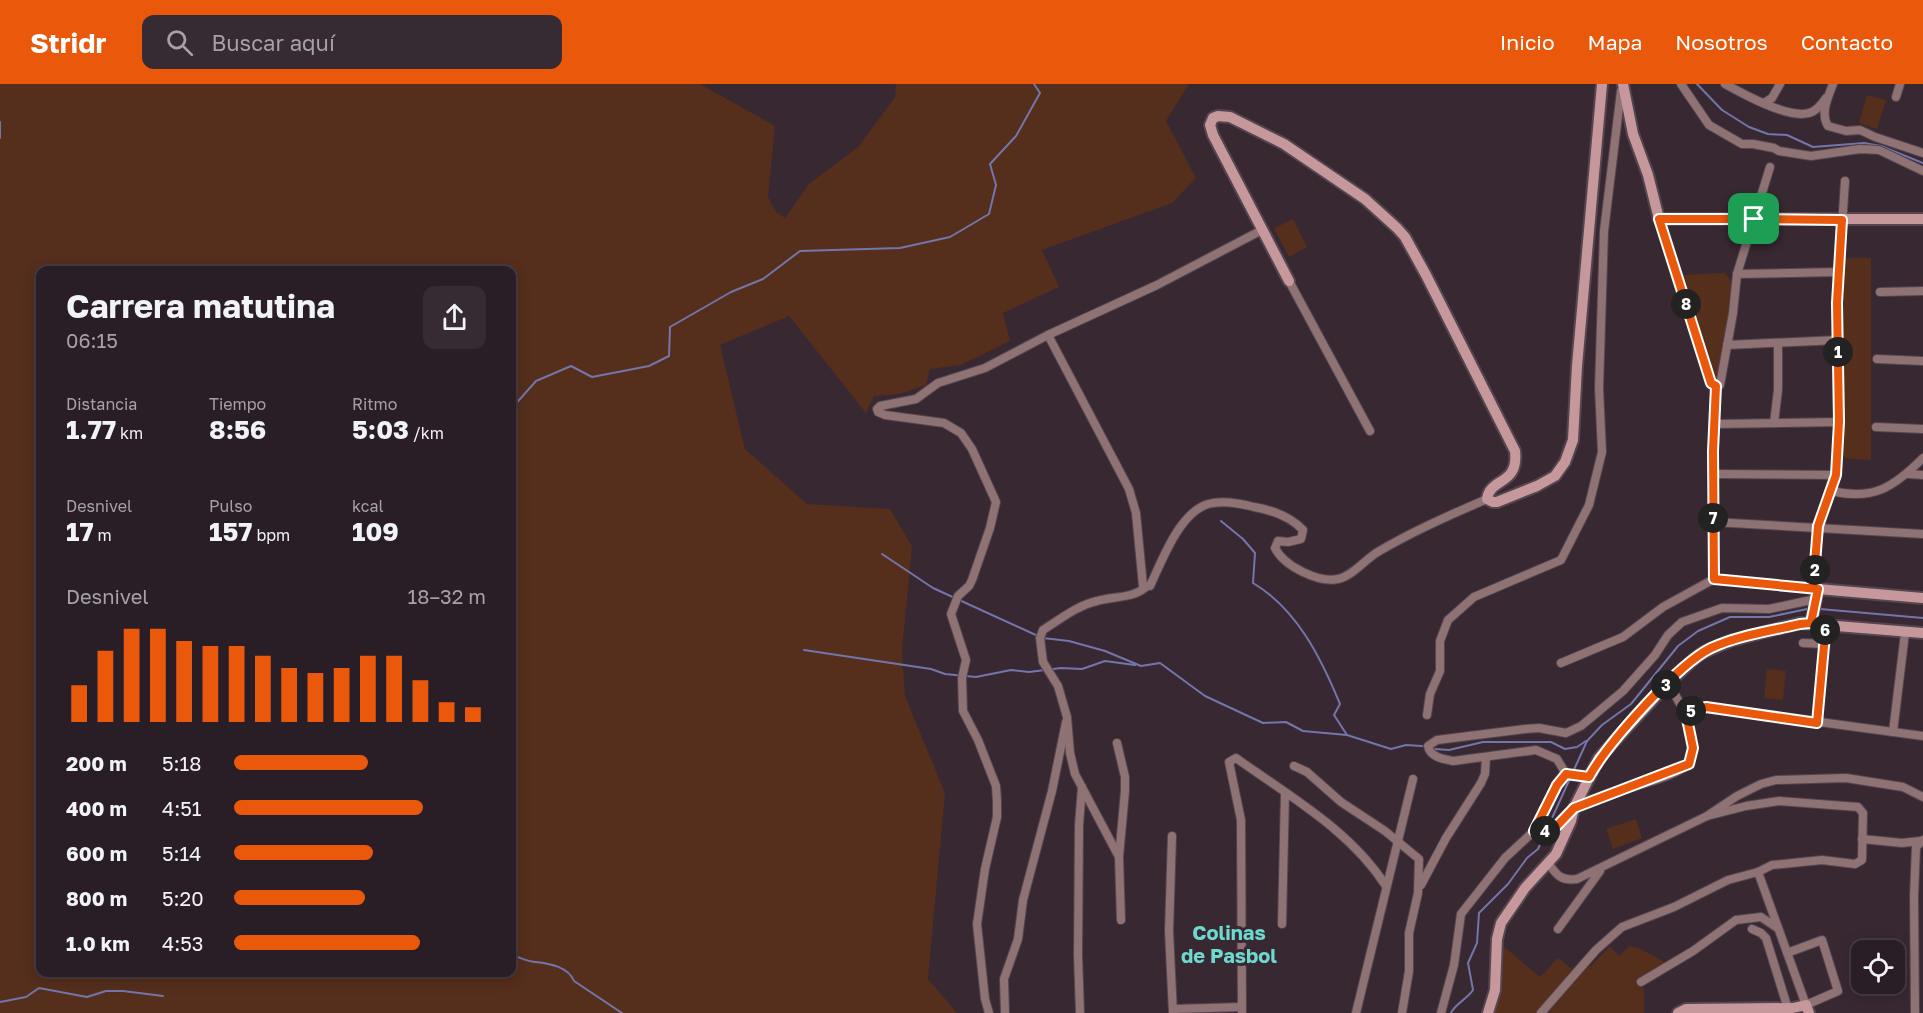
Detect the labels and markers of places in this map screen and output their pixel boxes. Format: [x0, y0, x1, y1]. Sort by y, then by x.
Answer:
pin [1728, 193, 1779, 244]
pin: 8 [1671, 289, 1701, 319]
pin: 1 [1823, 337, 1853, 367]
pin: 7 [1698, 503, 1728, 533]
pin: 2 [1800, 555, 1830, 585]
pin: 6 [1810, 615, 1840, 645]
pin: 3 [1651, 670, 1681, 700]
pin: 5 [1676, 696, 1706, 726]
pin: 4 [1530, 816, 1560, 846]

